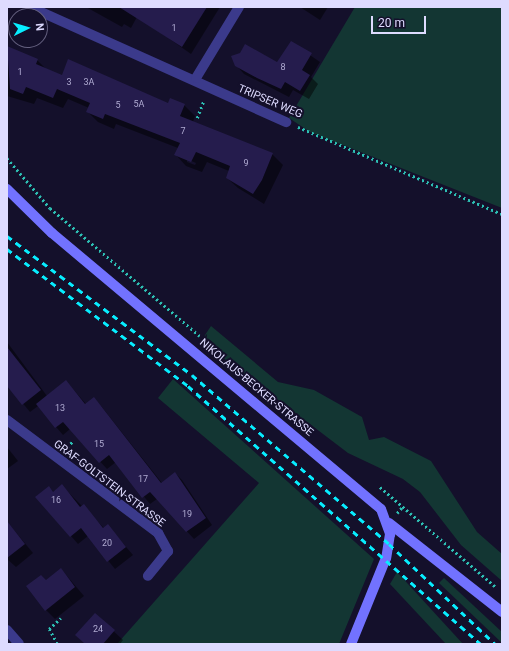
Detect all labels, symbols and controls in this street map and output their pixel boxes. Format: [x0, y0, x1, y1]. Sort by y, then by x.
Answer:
north arrow [8, 8, 48, 48]
scale bar [373, 8, 428, 34]
text: 20 m [378, 16, 405, 30]
text: N [33, 23, 46, 31]
house number: 1 [171, 23, 177, 33]
house number: 8 [280, 62, 286, 72]
house number: 1 [17, 67, 23, 77]
house number: 3 [66, 77, 72, 87]
house number: 3A [84, 77, 94, 87]
street label: TRIPSER WEG [236, 82, 304, 122]
house number: 5A [134, 99, 144, 109]
house number: 5 [115, 100, 121, 110]
house number: 7 [180, 126, 186, 136]
house number: 9 [243, 158, 249, 168]
street label: NIKOLAUS-BECKER-STRASSE [196, 336, 316, 440]
house number: 13 [55, 403, 65, 413]
street label: GRAF-GOLTSTEIN-STRASSE [51, 438, 167, 530]
house number: 15 [94, 439, 104, 449]
house number: 17 [138, 474, 148, 484]
house number: 16 [51, 495, 61, 505]
house number: 19 [182, 509, 192, 519]
house number: 20 [102, 538, 112, 548]
house number: 24 [93, 624, 103, 634]

